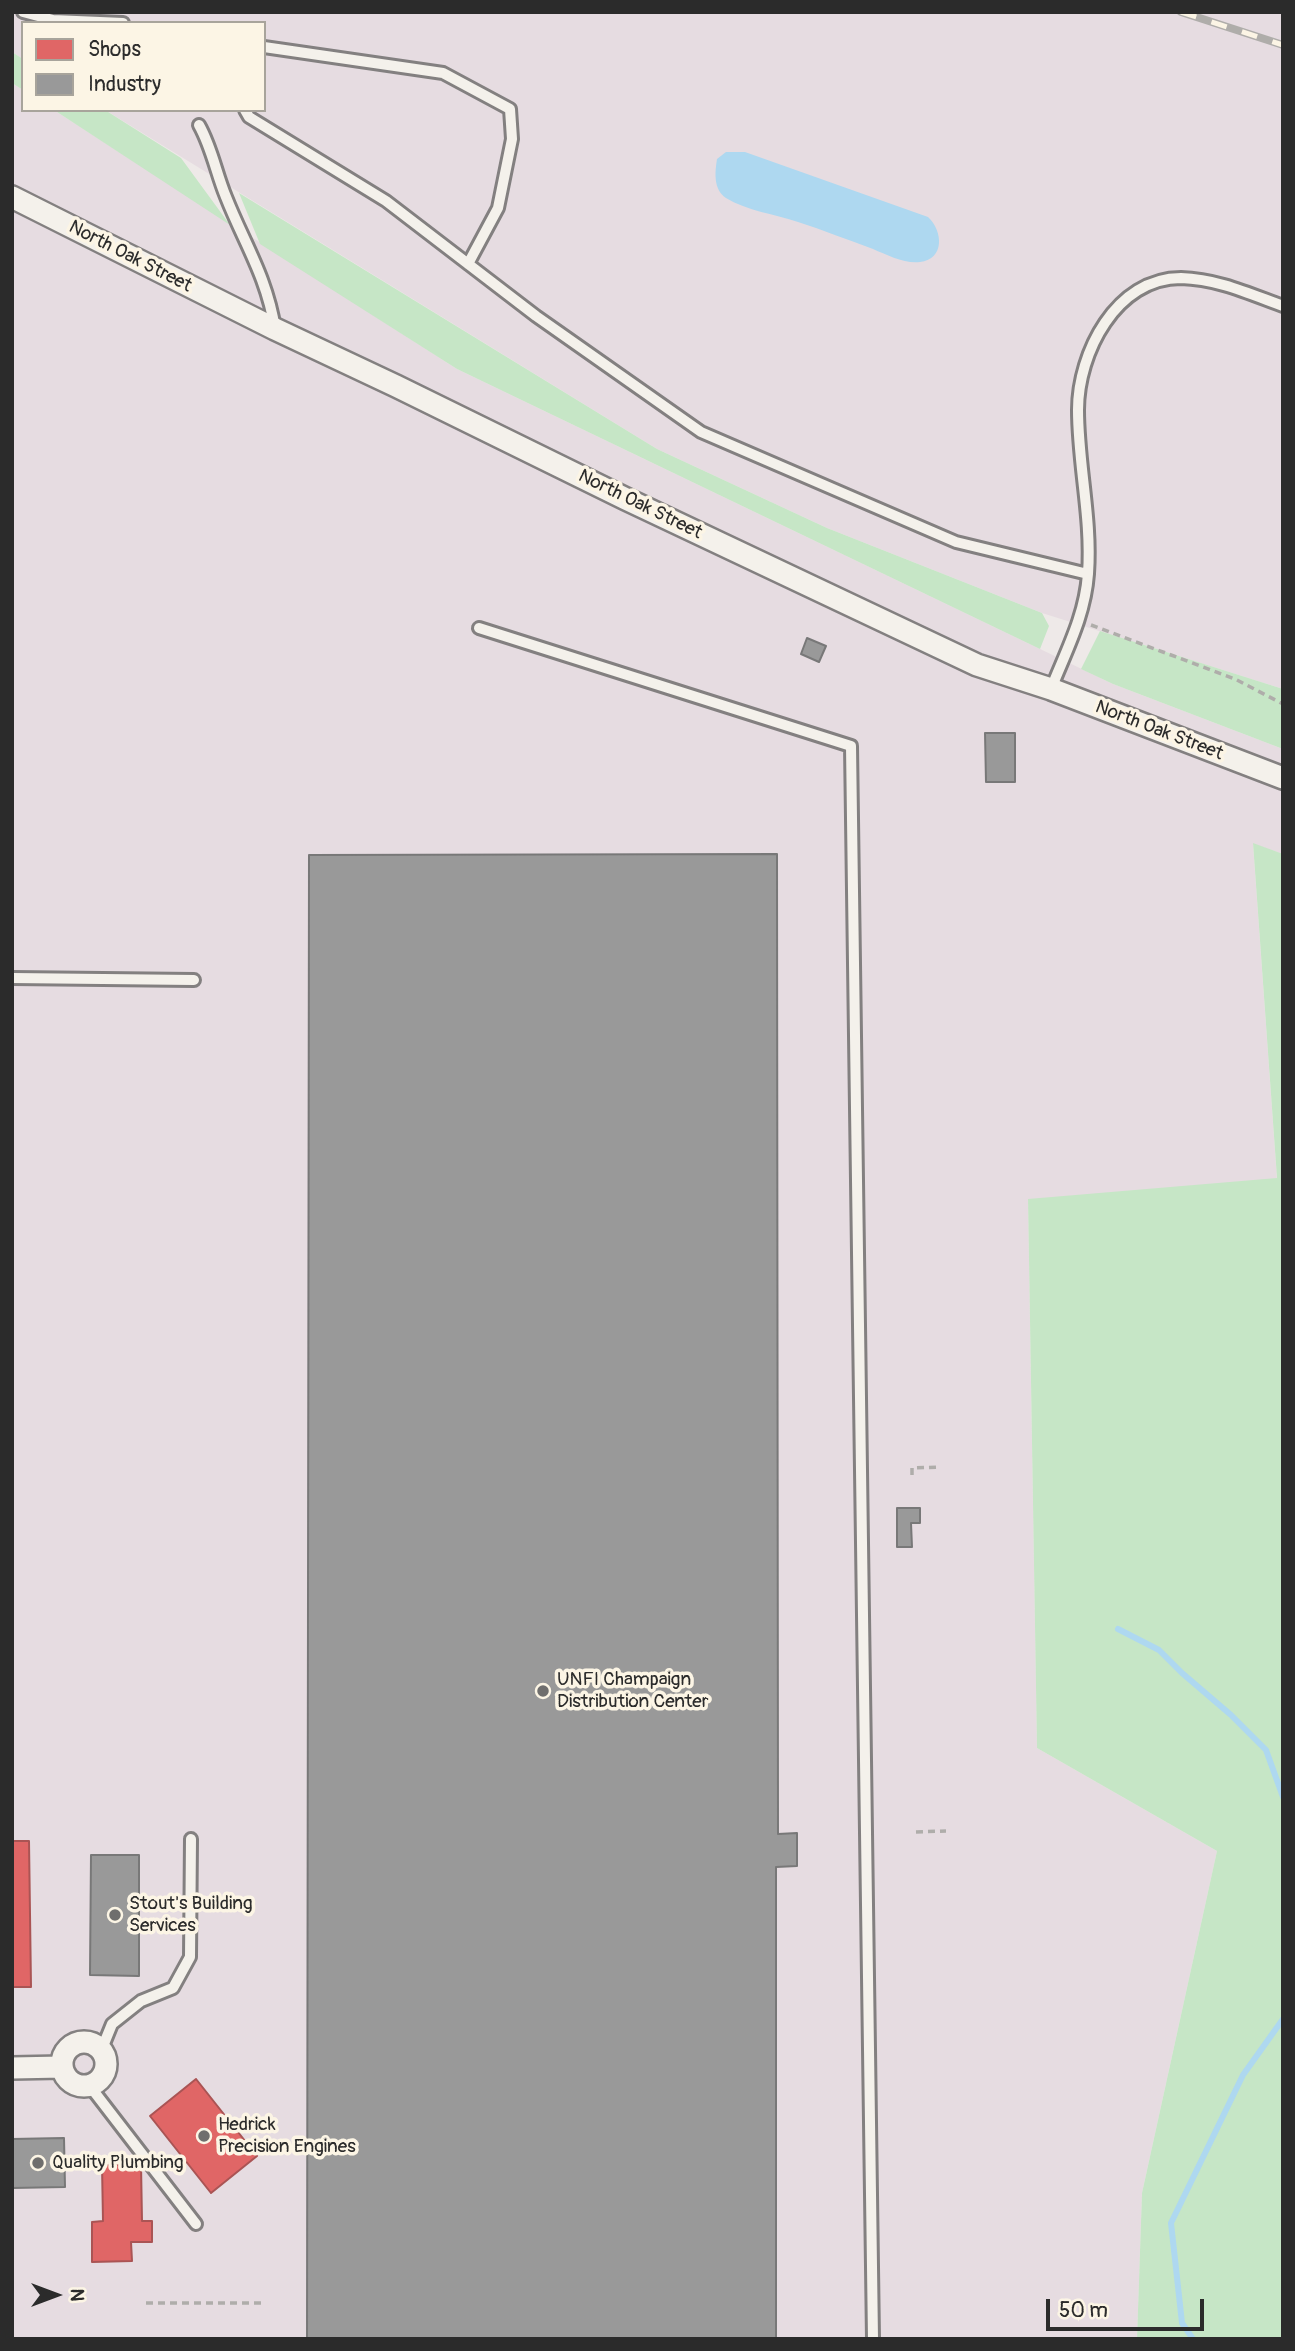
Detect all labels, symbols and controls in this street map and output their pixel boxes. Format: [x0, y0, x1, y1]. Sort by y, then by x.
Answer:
legend [21, 21, 266, 112]
text: Shops [88, 36, 141, 63]
text: Industry [88, 71, 161, 98]
street label: North Oak Street [65, 216, 195, 298]
street label: North Oak Street [574, 465, 706, 545]
street label: North Oak Street [1092, 696, 1226, 766]
place label: UNFI Champaign Distribution Center [557, 1669, 709, 1713]
marker: UNFI Champaign Distribution Center [535, 1683, 551, 1699]
place label: Stout's Building Services [129, 1893, 253, 1937]
marker: Stout's Building Services [107, 1907, 123, 1923]
place label: Hedrick Precision Engines [218, 2114, 356, 2158]
marker: Hedrick Precision Engines [196, 2128, 212, 2144]
place label: Quality Plumbing [52, 2152, 183, 2174]
marker: Quality Plumbing [30, 2155, 46, 2171]
north arrow [21, 2260, 91, 2330]
scale bar [1050, 2284, 1208, 2328]
text: N [65, 2289, 89, 2301]
text: 50 m [1059, 2297, 1108, 2324]

